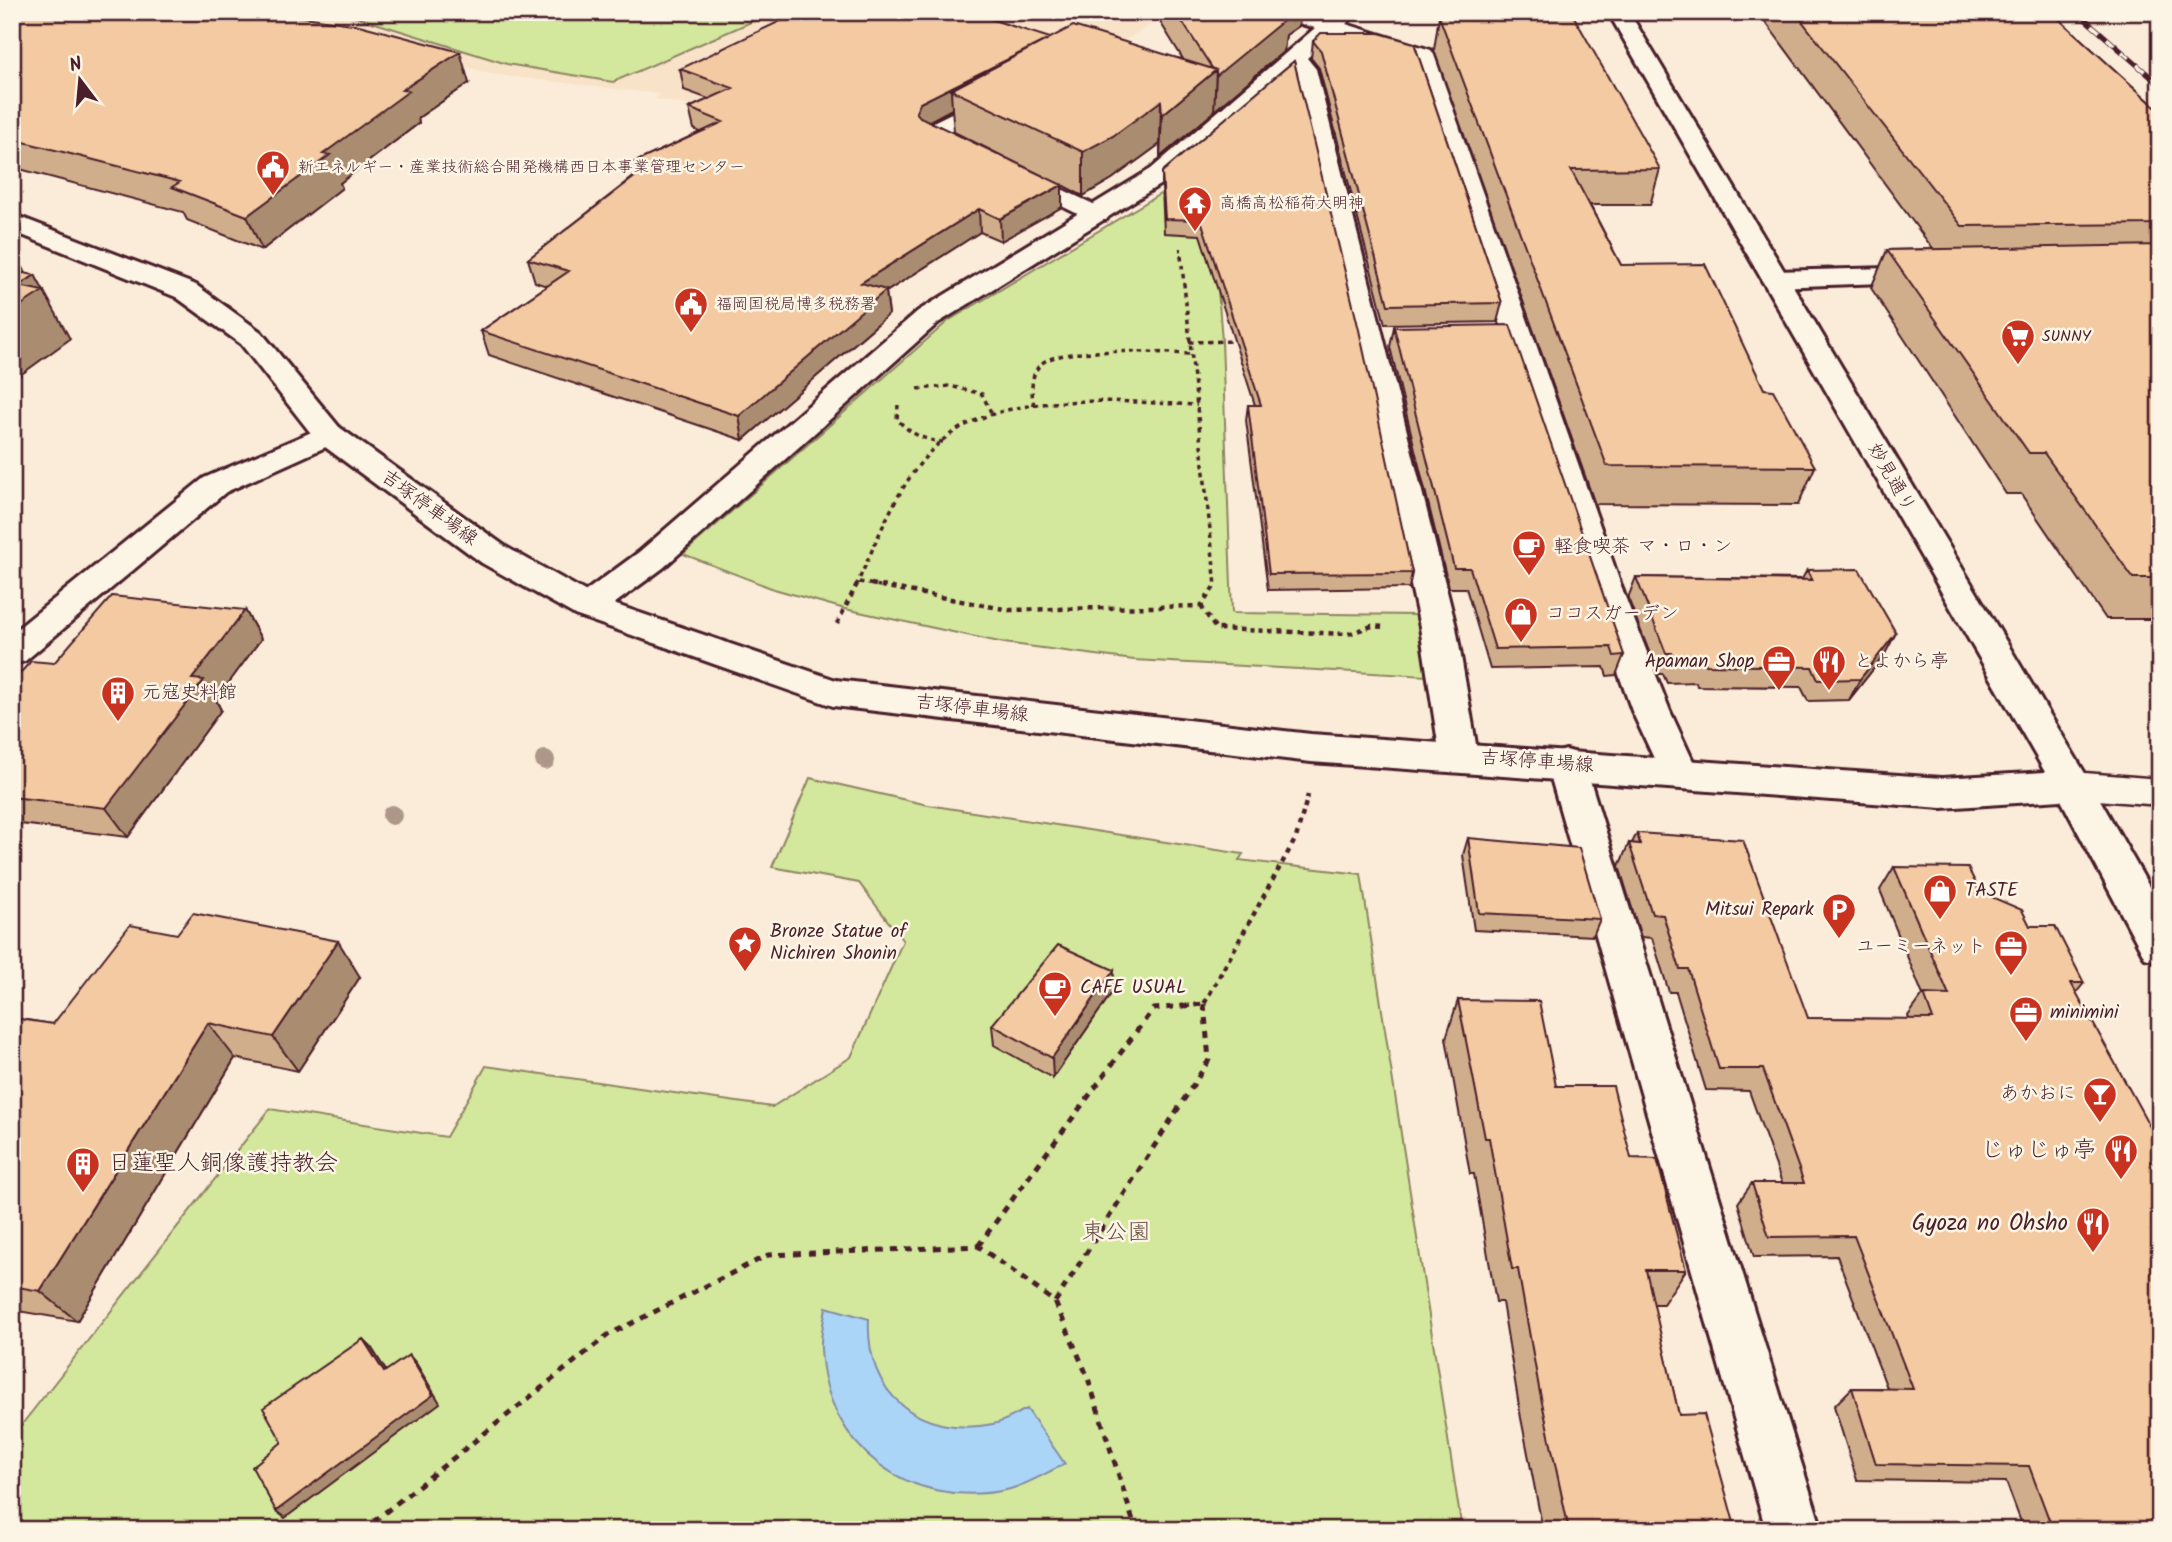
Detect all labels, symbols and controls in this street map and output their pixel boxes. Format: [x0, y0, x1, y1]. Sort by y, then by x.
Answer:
north arrow [46, 46, 116, 116]
text: N [66, 50, 86, 82]
public building icon: 新エネルギー・産業技術総合開発機構西日本事業管理センター [254, 148, 292, 197]
place label: 新エネルギー・産業技術総合開発機構西日本事業管理センター [298, 155, 745, 180]
temple icon: 高橋高松稲荷大明神 [1176, 184, 1214, 233]
place label: 高橋高松稲荷大明神 [1220, 191, 1364, 216]
public building icon: 福岡国税局博多税務署 [672, 285, 710, 334]
place label: 福岡国税局博多税務署 [716, 292, 876, 317]
supermarket icon: SUNNY [1999, 317, 2037, 366]
place label: SUNNY [2042, 324, 2092, 349]
street label: 妙見通り [1859, 438, 1923, 518]
street label: 吉塚停車場線 [374, 462, 484, 554]
cafe icon: 軽食喫茶 マ・ロ・ン [1510, 528, 1548, 577]
place label: 軽食喫茶 マ・ロ・ン [1554, 532, 1733, 562]
shop icon: ココスガーデン [1502, 595, 1540, 644]
place label: ココスガーデン [1546, 599, 1679, 629]
office icon: Apaman Shop [1760, 643, 1798, 692]
restaurant icon: とよから亭 [1810, 643, 1848, 692]
place label: Apaman Shop [1645, 647, 1754, 677]
place label: とよから亭 [1854, 647, 1949, 677]
building icon: 元寇史料館 [99, 674, 137, 723]
place label: 元寇史料館 [142, 678, 237, 708]
street label: 吉塚停車場線 [914, 687, 1030, 731]
street label: 吉塚停車場線 [1479, 743, 1595, 781]
shop icon: TASTE [1921, 872, 1959, 921]
place label: TASTE [1965, 876, 2019, 906]
parking icon: Mitsui Repark [1820, 891, 1858, 940]
place label: Mitsui Repark [1705, 895, 1814, 925]
place label: Bronze Statue of Nichiren Shonin [770, 917, 908, 969]
place icon: Bronze Statue of Nichiren Shonin [726, 924, 764, 973]
office icon: ユーミーネット [1992, 928, 2030, 977]
place label: ユーミーネット [1856, 932, 1986, 962]
cafe icon: CAFE USUAL [1036, 969, 1074, 1018]
place label: CAFE USUAL [1080, 973, 1186, 1003]
office icon: minimini [2007, 994, 2045, 1043]
place label: minimini [2050, 998, 2120, 1028]
bar icon: あかおに [2081, 1075, 2119, 1124]
place label: あかおに [2000, 1079, 2076, 1109]
restaurant icon: じゅじゅ亭 [2102, 1132, 2140, 1181]
place label: じゅじゅ亭 [1981, 1133, 2096, 1169]
building icon: 日蓮聖人銅像護持教会 [64, 1145, 102, 1194]
place label: 日蓮聖人銅像護持教会 [108, 1146, 338, 1182]
restaurant icon: Gyoza no Ohsho [2074, 1205, 2112, 1254]
place label: Gyoza no Ohsho [1912, 1206, 2068, 1242]
park label: 東公園 [1082, 1215, 1151, 1251]

